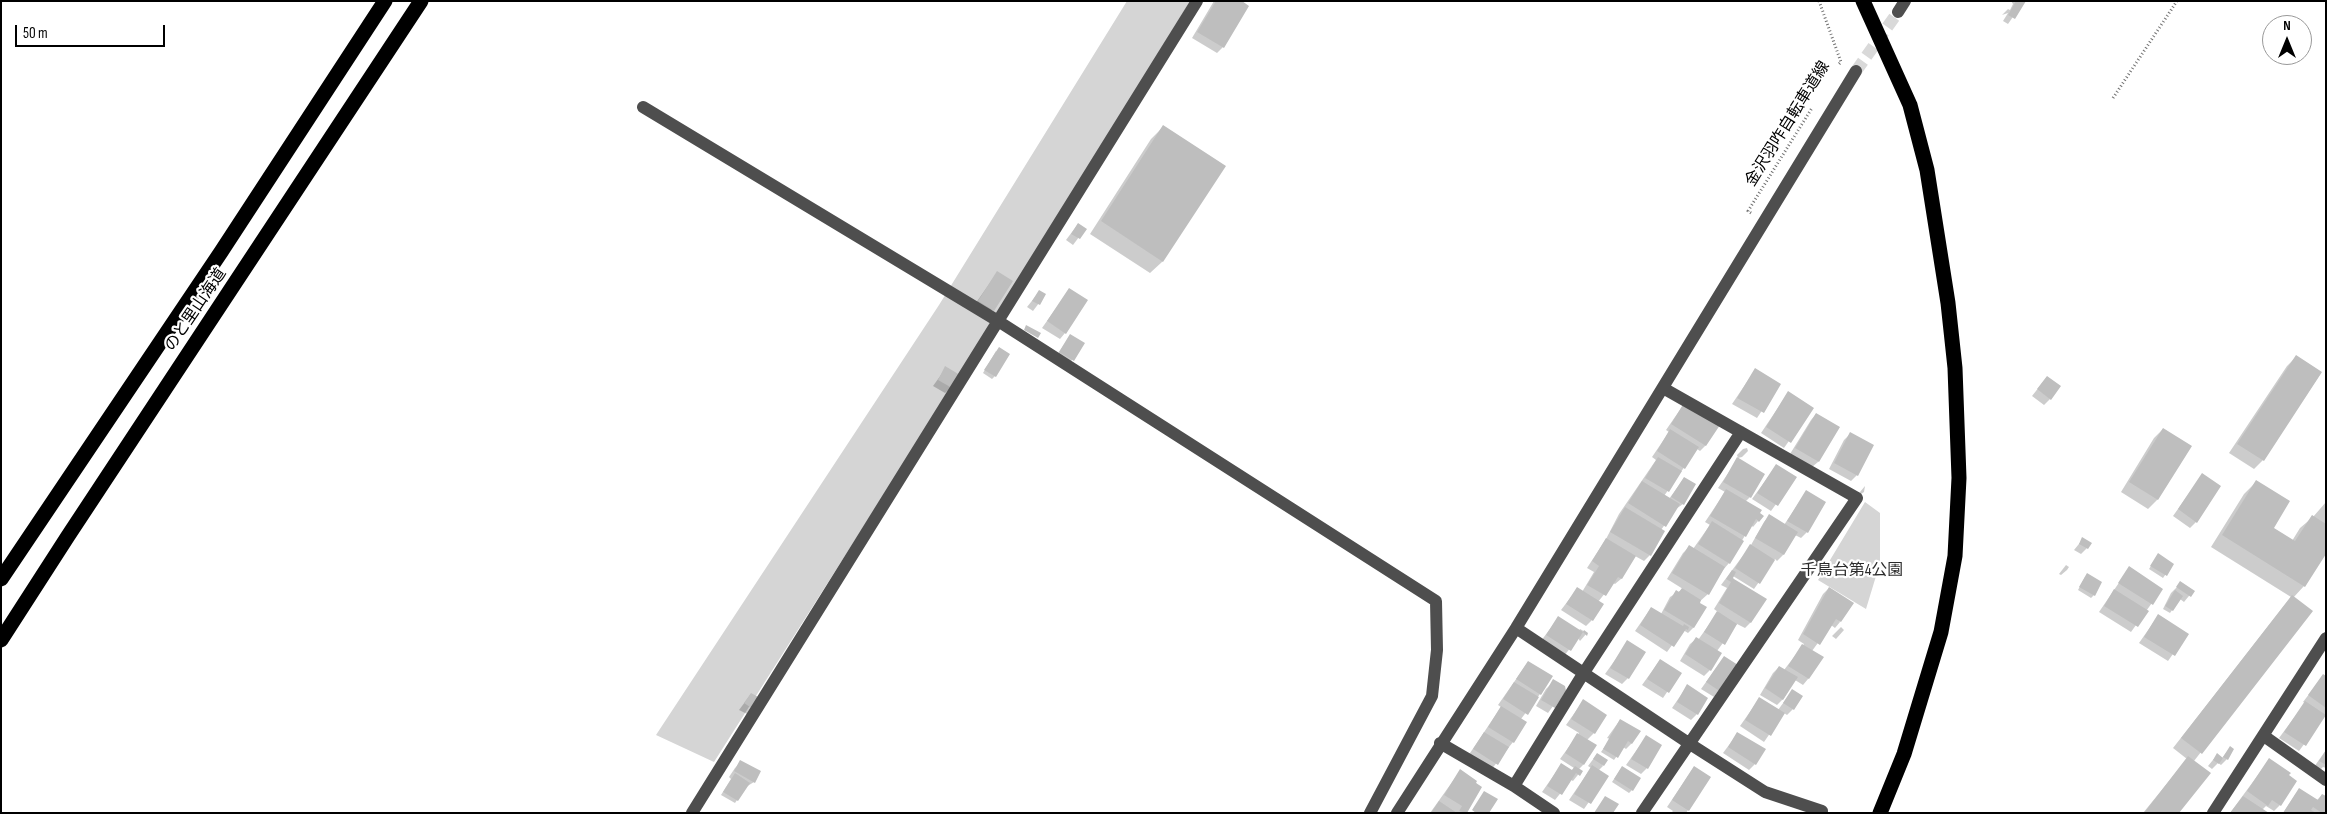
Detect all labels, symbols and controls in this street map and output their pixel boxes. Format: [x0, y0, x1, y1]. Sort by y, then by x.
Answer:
scale bar [18, 15, 168, 47]
north arrow [2262, 15, 2312, 65]
text: N [2283, 17, 2291, 34]
text: 50 m [23, 24, 48, 43]
street label: 金沢羽咋自転車道線 [1742, 58, 1834, 190]
street label: のと里山海道 [161, 265, 231, 355]
park label: 千鳥台第4公園 [1801, 561, 1903, 581]

